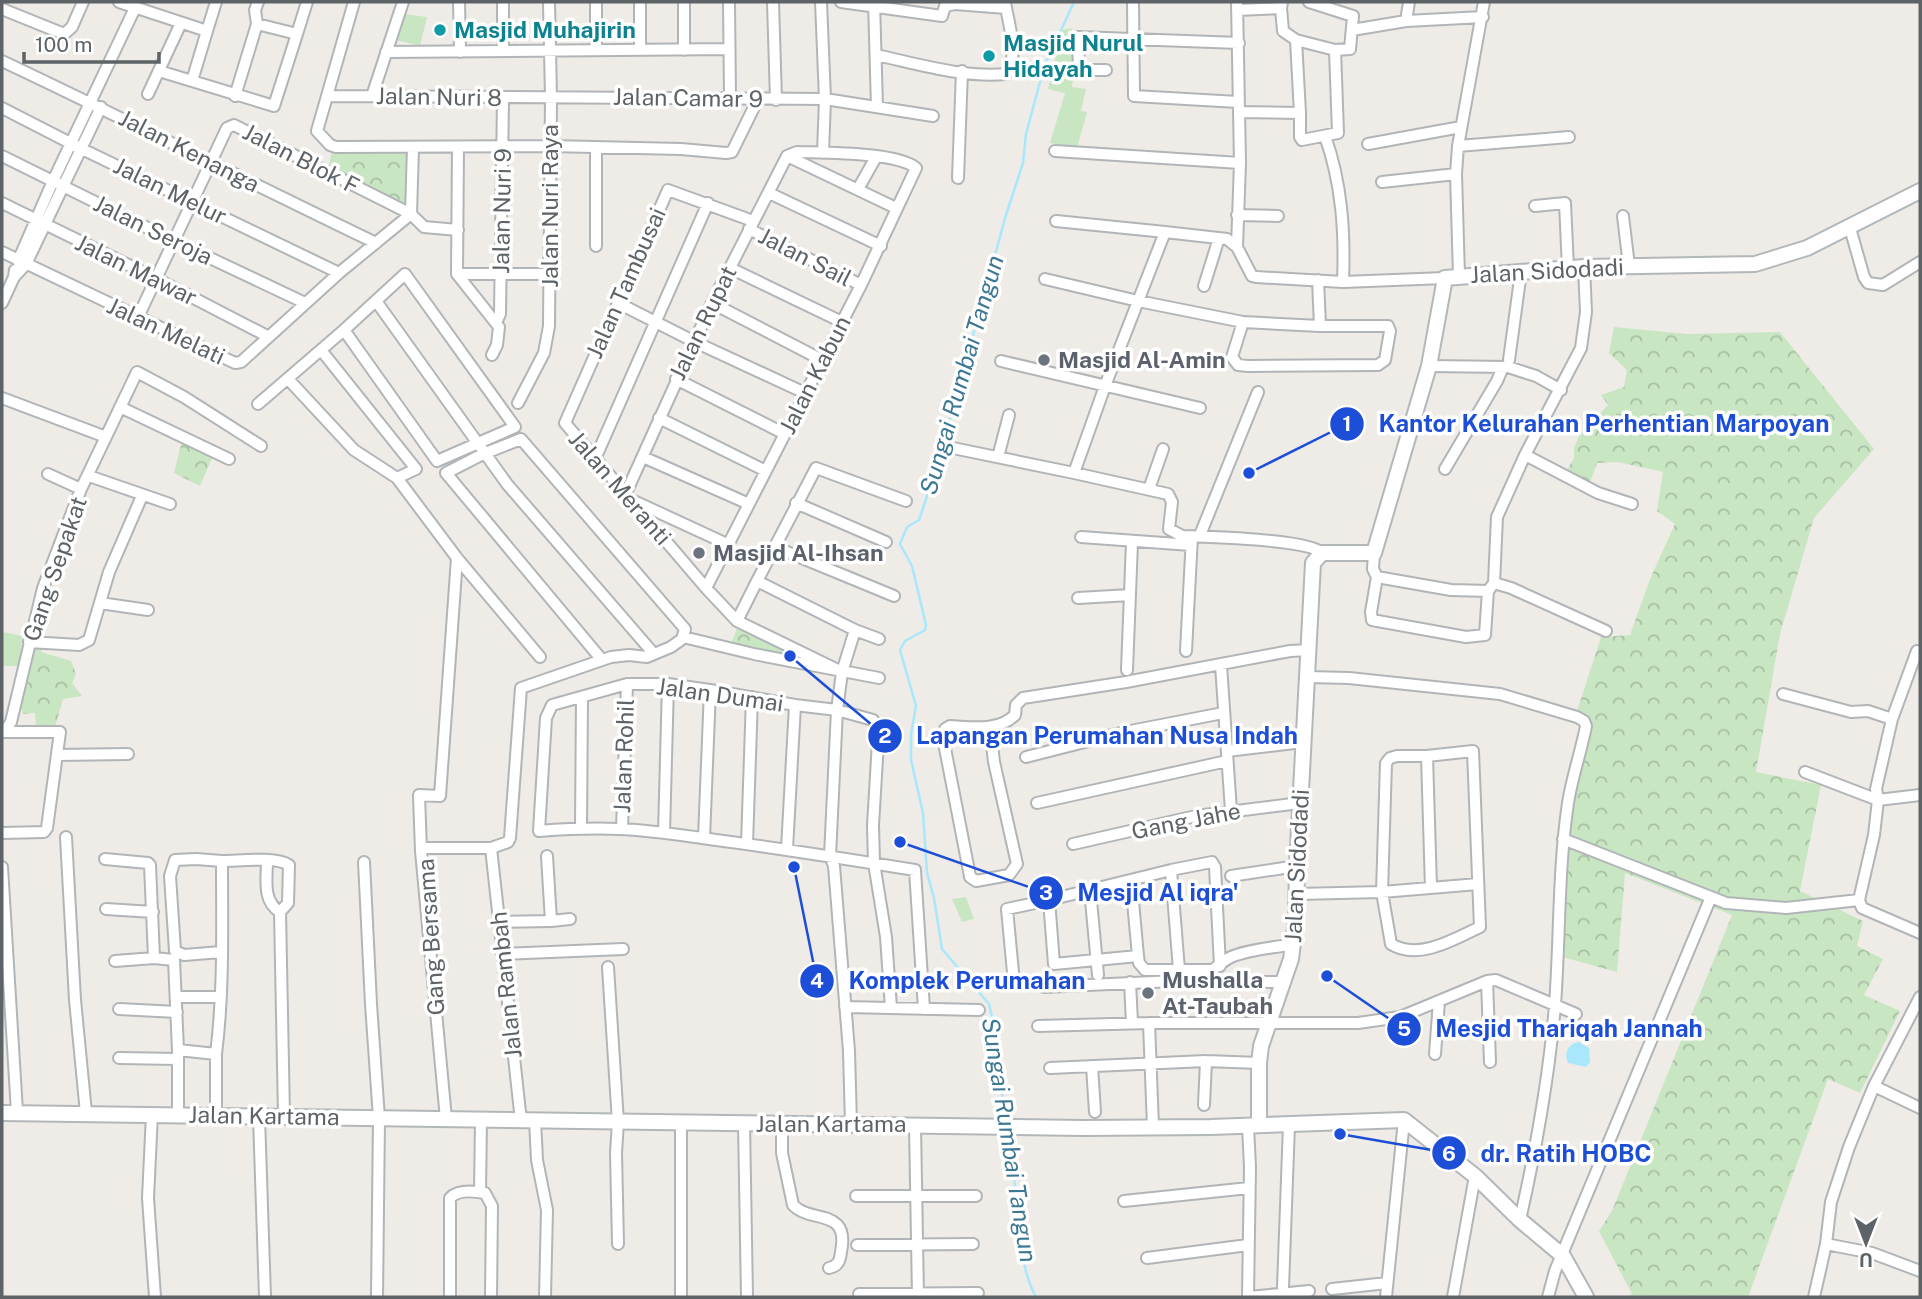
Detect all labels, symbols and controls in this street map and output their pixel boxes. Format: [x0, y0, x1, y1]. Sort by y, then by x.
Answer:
place label: Masjid Muhajirin [454, 16, 636, 43]
scale bar [24, 21, 159, 65]
marker: Masjid Muhajirin [432, 22, 448, 38]
place label: Masjid Nurul Hidayah [1003, 29, 1144, 82]
text: 100 m [35, 32, 92, 57]
marker: Masjid Nurul Hidayah [981, 48, 997, 64]
street label: Jalan Nuri 8 [376, 82, 502, 111]
street label: Jalan Camar 9 [613, 83, 763, 112]
street label: Jalan Kenanga [114, 104, 264, 198]
street label: Jalan Blok F [238, 118, 364, 199]
street label: Jalan Nuri Raya [536, 124, 563, 288]
street label: Jalan Nuri 9 [487, 148, 516, 274]
street label: Jalan Melur [109, 152, 231, 230]
street label: Jalan Seroja [89, 189, 217, 270]
street label: Jalan Tambusai [580, 203, 671, 362]
street label: Jalan Sail [754, 222, 856, 291]
street label: Jalan Mawar [71, 228, 202, 311]
water label: Sungai Rumbai Tangun [913, 252, 1009, 498]
street label: Jalan Sidodadi [1469, 253, 1625, 288]
street label: Jalan Rupat [663, 261, 742, 384]
street label: Jalan Melati [103, 291, 229, 370]
street label: Jalan Kabun [773, 311, 856, 438]
place label: Masjid Al-Amin [1058, 346, 1226, 373]
marker: Masjid Al-Amin [1036, 352, 1052, 368]
callout: Kantor Kelurahan Perhentian Marpoyan [1329, 401, 1843, 446]
text: Kantor Kelurahan Perhentian Marpoyan [1379, 409, 1829, 437]
text: 1 [1343, 411, 1352, 436]
street label: Jalan Meranti [564, 425, 677, 550]
street label: Gang Sepakat [17, 493, 92, 645]
place label: Masjid Al-Ihsan [713, 539, 884, 566]
marker: Masjid Al-Ihsan [691, 545, 707, 561]
street label: Jalan Dumai [655, 672, 785, 717]
street label: Jalan Rohil [608, 698, 639, 814]
callout: Lapangan Perumahan Nusa Indah [867, 713, 1312, 758]
text: Lapangan Perumahan Nusa Indah [916, 721, 1298, 749]
text: 2 [878, 723, 892, 748]
street label: Jalan Sidodadi [1279, 788, 1314, 944]
street label: Gang Jahe [1129, 797, 1243, 844]
street label: Gang Bersama [412, 858, 449, 1016]
callout: Mesjid Al iqra' [1028, 870, 1253, 915]
text: Mesjid Al iqra' [1077, 878, 1239, 906]
text: 3 [1039, 880, 1053, 905]
street label: Jalan Rambah [484, 910, 527, 1060]
callout: Komplek Perumahan [799, 958, 1099, 1003]
text: Komplek Perumahan [849, 966, 1085, 994]
place label: Mushalla At-Taubah [1162, 966, 1273, 1019]
text: 4 [810, 968, 824, 993]
marker: Mushalla At-Taubah [1140, 985, 1156, 1001]
callout: Mesjid Thariqah Jannah [1386, 1006, 1717, 1051]
text: Mesjid Thariqah Jannah [1435, 1014, 1703, 1042]
water label: Sungai Rumbai Tangun [977, 1015, 1043, 1264]
text: 5 [1397, 1016, 1411, 1041]
street label: Jalan Kartama [188, 1101, 340, 1130]
street label: Jalan Kartama [755, 1110, 907, 1137]
callout: dr. Ratih HOBC [1431, 1131, 1666, 1176]
text: dr. Ratih HOBC [1480, 1139, 1652, 1167]
text: 6 [1442, 1141, 1456, 1166]
north arrow [1831, 1208, 1901, 1278]
text: U [1859, 1249, 1873, 1271]

